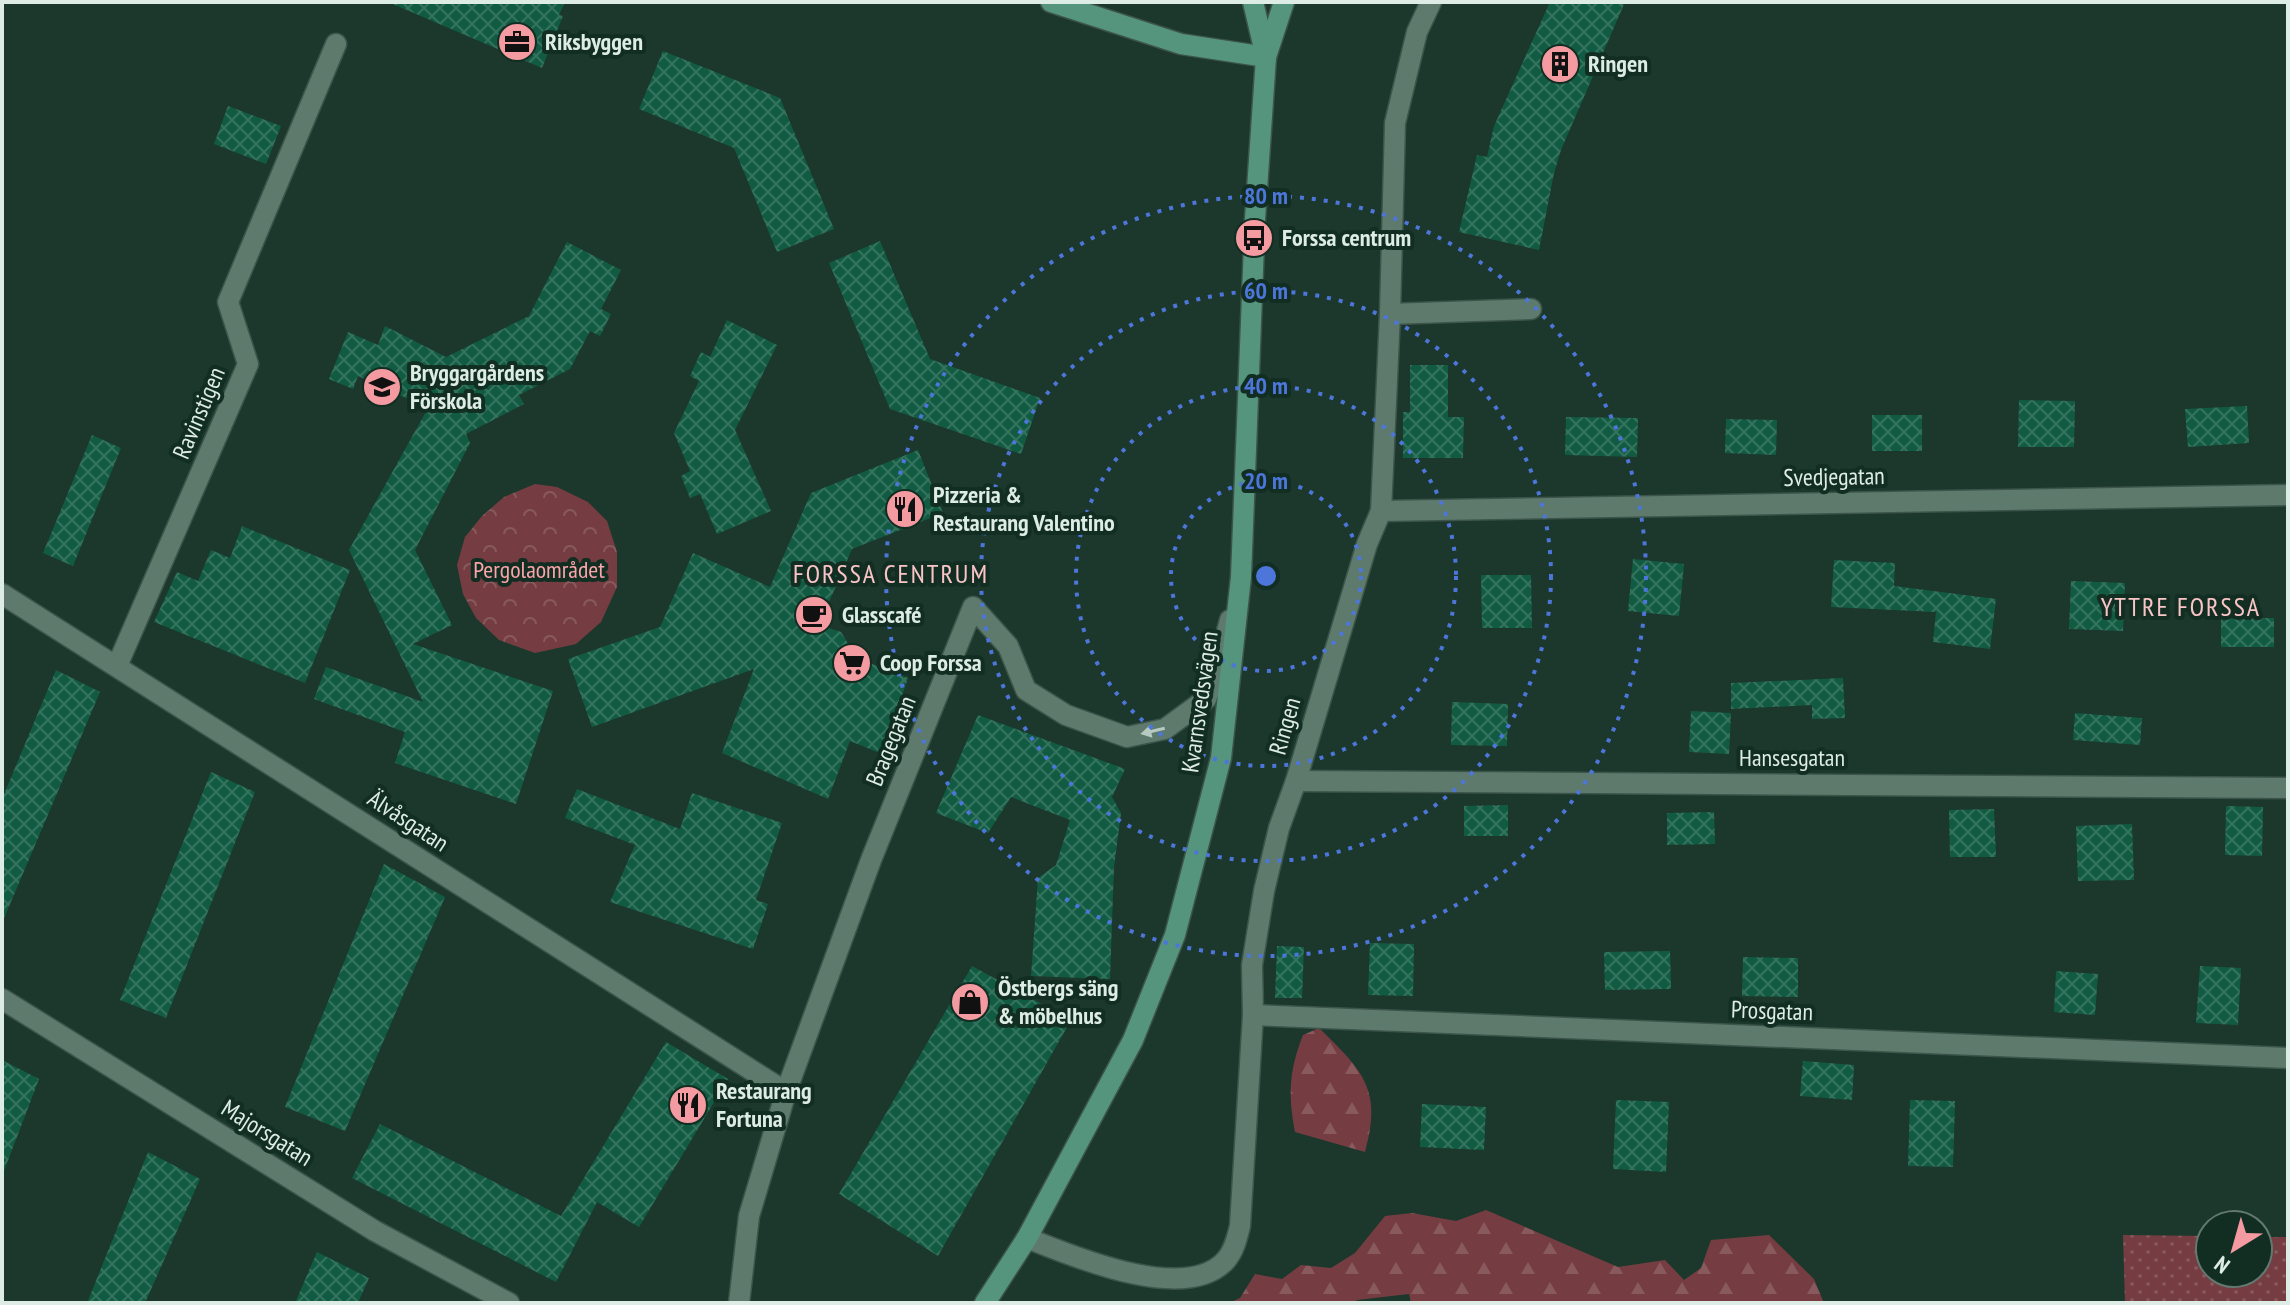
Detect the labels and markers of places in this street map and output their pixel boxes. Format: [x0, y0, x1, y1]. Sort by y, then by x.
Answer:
office icon: Riksbyggen [496, 21, 538, 63]
place label: Riksbyggen [545, 26, 643, 57]
building icon: Ringen [1539, 43, 1581, 85]
place label: Ringen [1588, 48, 1648, 79]
bus stop icon: Forssa centrum [1233, 217, 1275, 259]
place label: Forssa centrum [1282, 222, 1411, 253]
place label: Bryggargårdens Förskola [410, 357, 544, 416]
school or university icon: Bryggargårdens Förskola [361, 366, 403, 408]
place label: Pizzeria & Restaurang Valentino [933, 479, 1115, 538]
restaurant icon: Pizzeria & Restaurang Valentino [884, 488, 926, 530]
centre of rings [1252, 562, 1280, 590]
cafe icon: Glasscafé [793, 594, 835, 636]
place label: Glasscafé [842, 599, 922, 630]
supermarket icon: Coop Forssa [831, 642, 873, 684]
place label: Coop Forssa [880, 647, 982, 678]
place label: Östbergs säng & möbelhus [998, 972, 1118, 1031]
shop icon: Östbergs säng & möbelhus [949, 981, 991, 1023]
place label: Restaurang Fortuna [716, 1075, 812, 1134]
restaurant icon: Restaurang Fortuna [667, 1084, 709, 1126]

